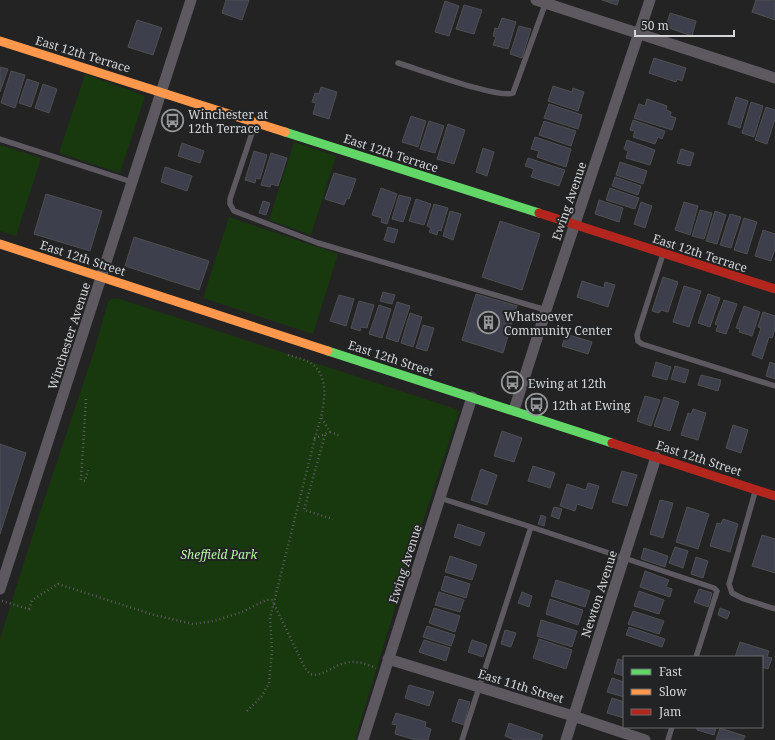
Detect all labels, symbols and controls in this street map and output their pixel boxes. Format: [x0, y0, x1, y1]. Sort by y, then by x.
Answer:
scale bar [635, 12, 734, 38]
text: 50 m [641, 17, 669, 34]
street label: East 12th Terrace [33, 31, 133, 77]
place label: Winchester at 12th Terrace [188, 106, 268, 137]
bus stop icon: Winchester at 12th Terrace [160, 108, 186, 134]
street label: East 12th Terrace [341, 130, 441, 176]
street label: Ewing Avenue [548, 160, 590, 242]
street label: East 12th Terrace [650, 230, 750, 276]
street label: East 12th Street [38, 236, 128, 280]
street label: Winchester Avenue [44, 280, 94, 392]
place label: Whatsoever Community Center [504, 308, 612, 339]
building icon: Whatsoever Community Center [476, 310, 502, 336]
street label: East 12th Street [346, 336, 436, 380]
bus stop icon: Ewing at 12th [499, 370, 525, 396]
place label: Ewing at 12th [528, 375, 607, 392]
bus stop icon: 12th at Ewing [524, 392, 550, 418]
place label: 12th at Ewing [552, 397, 631, 414]
street label: East 12th Street [654, 436, 744, 480]
street label: Ewing Avenue [384, 522, 426, 606]
park label: Sheffield Park [181, 546, 259, 563]
street label: Newton Avenue [577, 548, 621, 640]
legend [623, 656, 763, 728]
text: Fast [659, 663, 682, 680]
street label: East 11th Street [476, 665, 566, 707]
text: Slow [659, 683, 687, 700]
text: Jam [658, 703, 681, 720]

